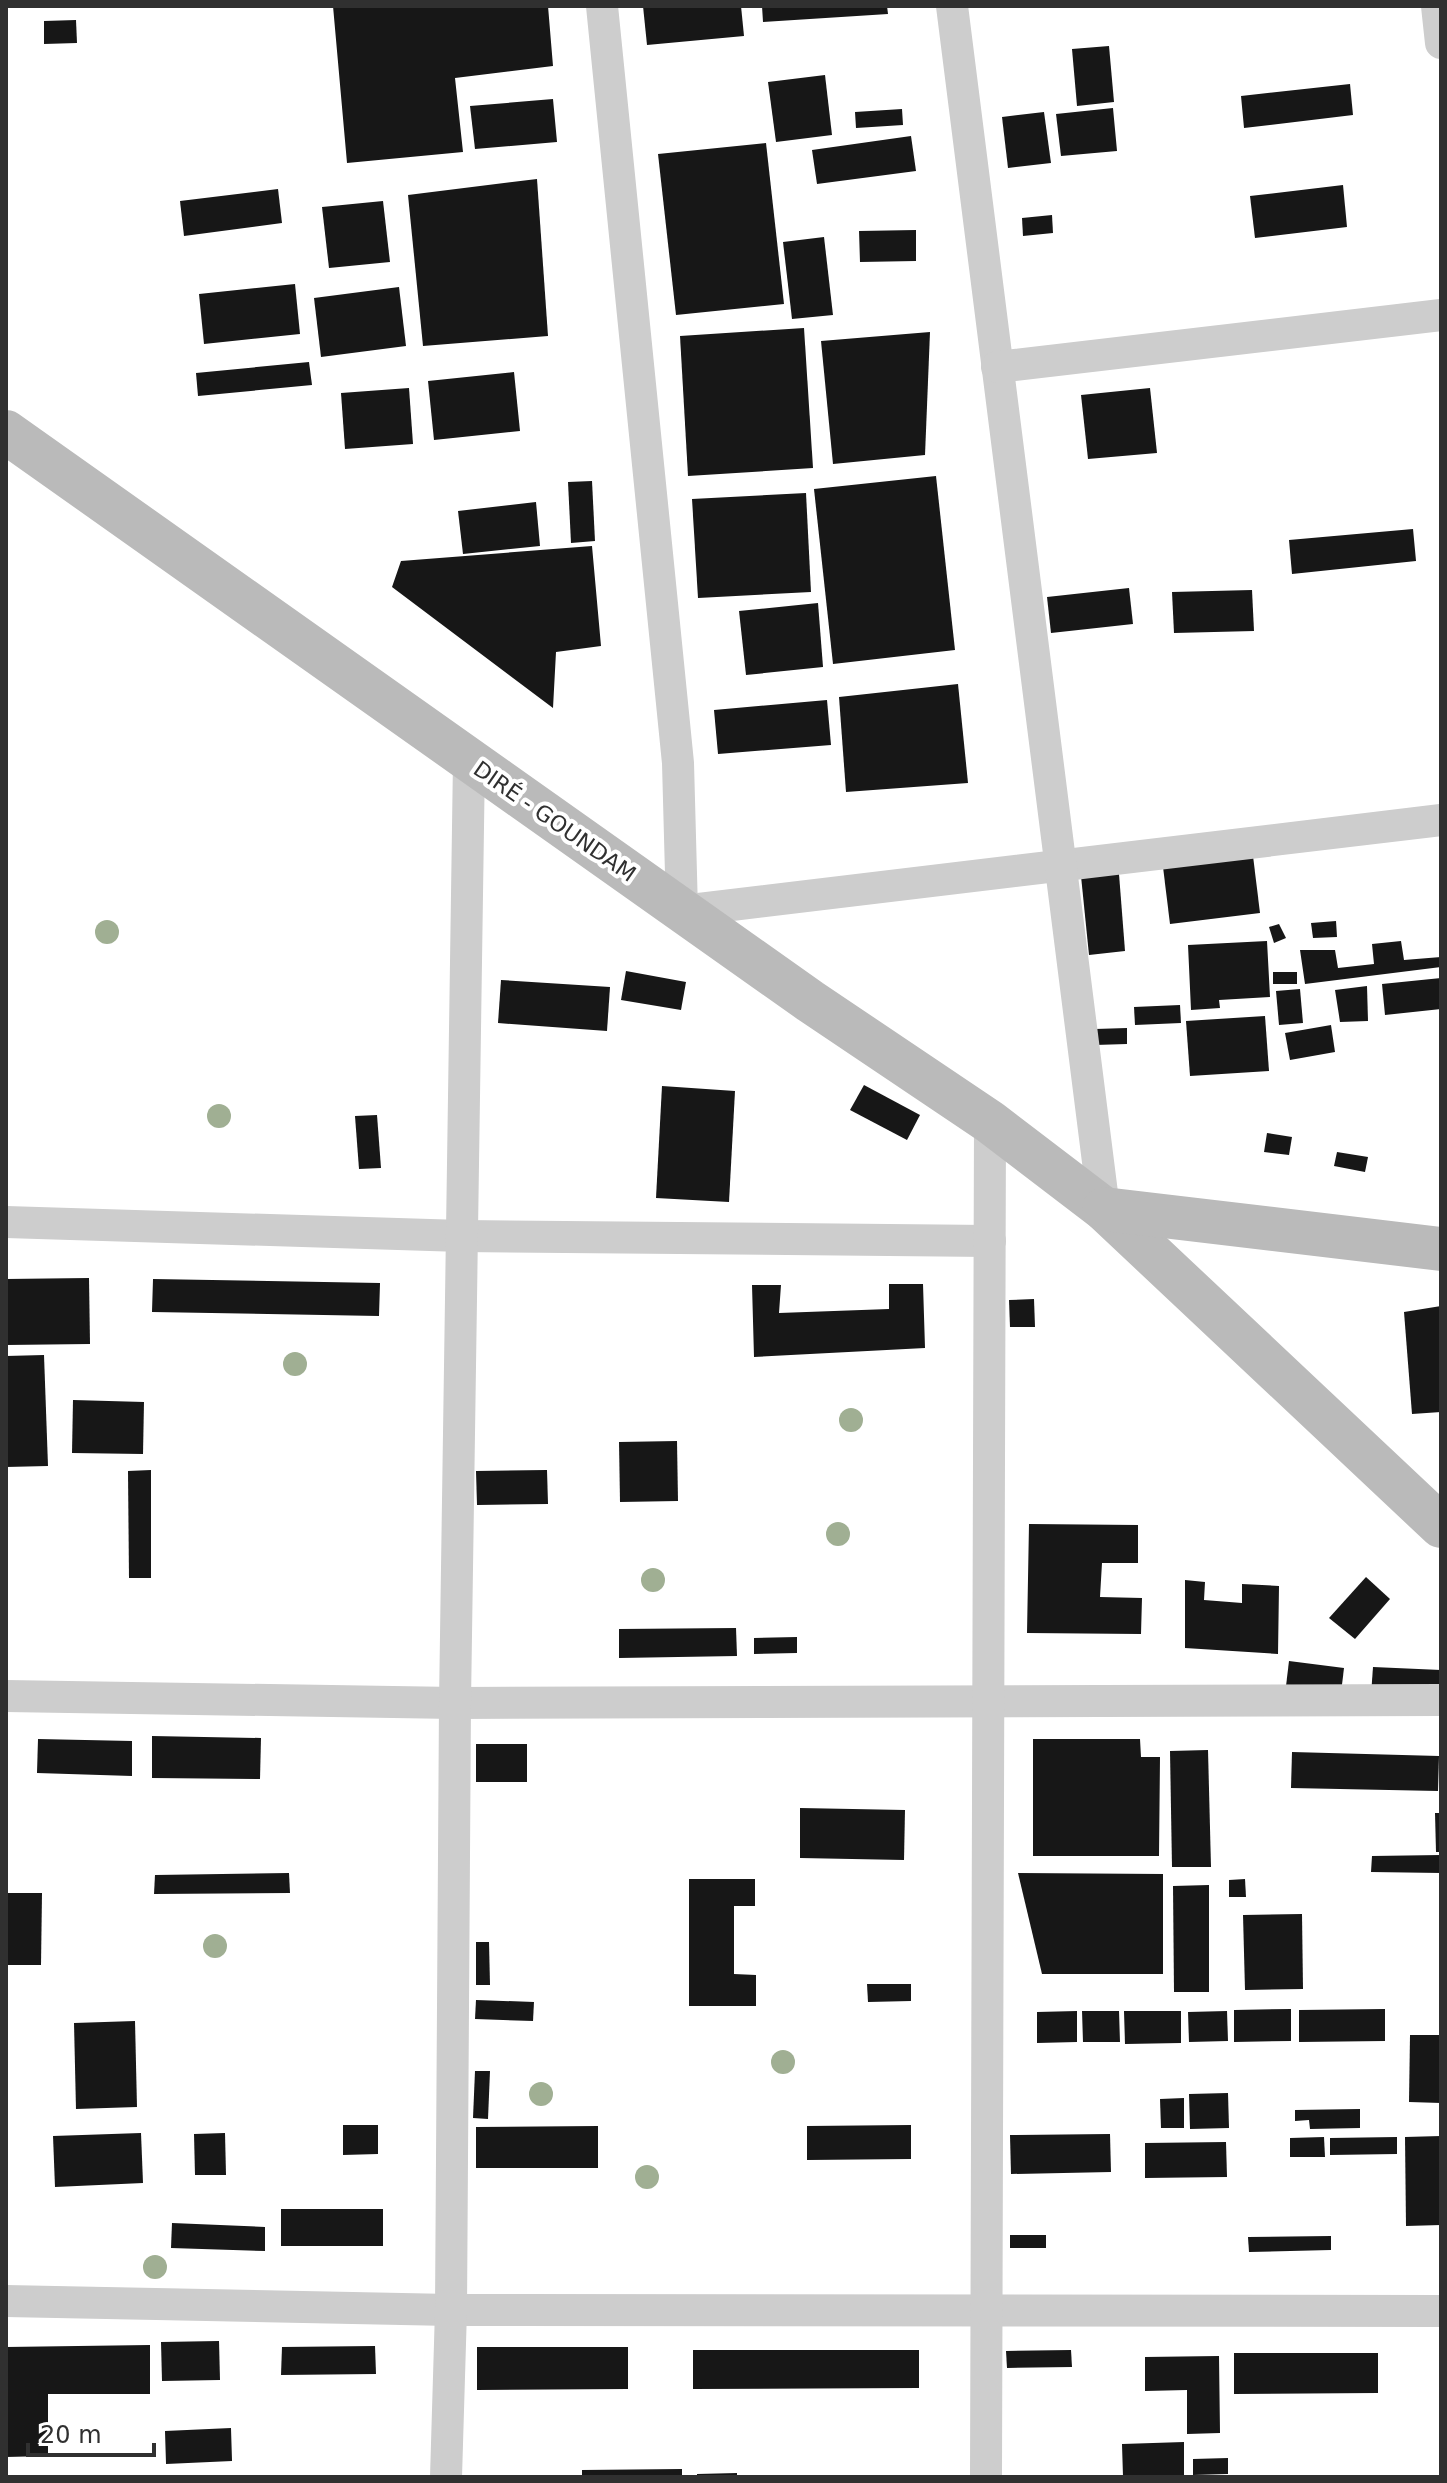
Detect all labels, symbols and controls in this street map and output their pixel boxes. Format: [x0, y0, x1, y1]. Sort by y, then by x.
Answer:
street label: DIRÉ - GOUNDAM [469, 756, 641, 887]
scale bar [28, 2407, 154, 2457]
text: 20 m [40, 2421, 102, 2449]

